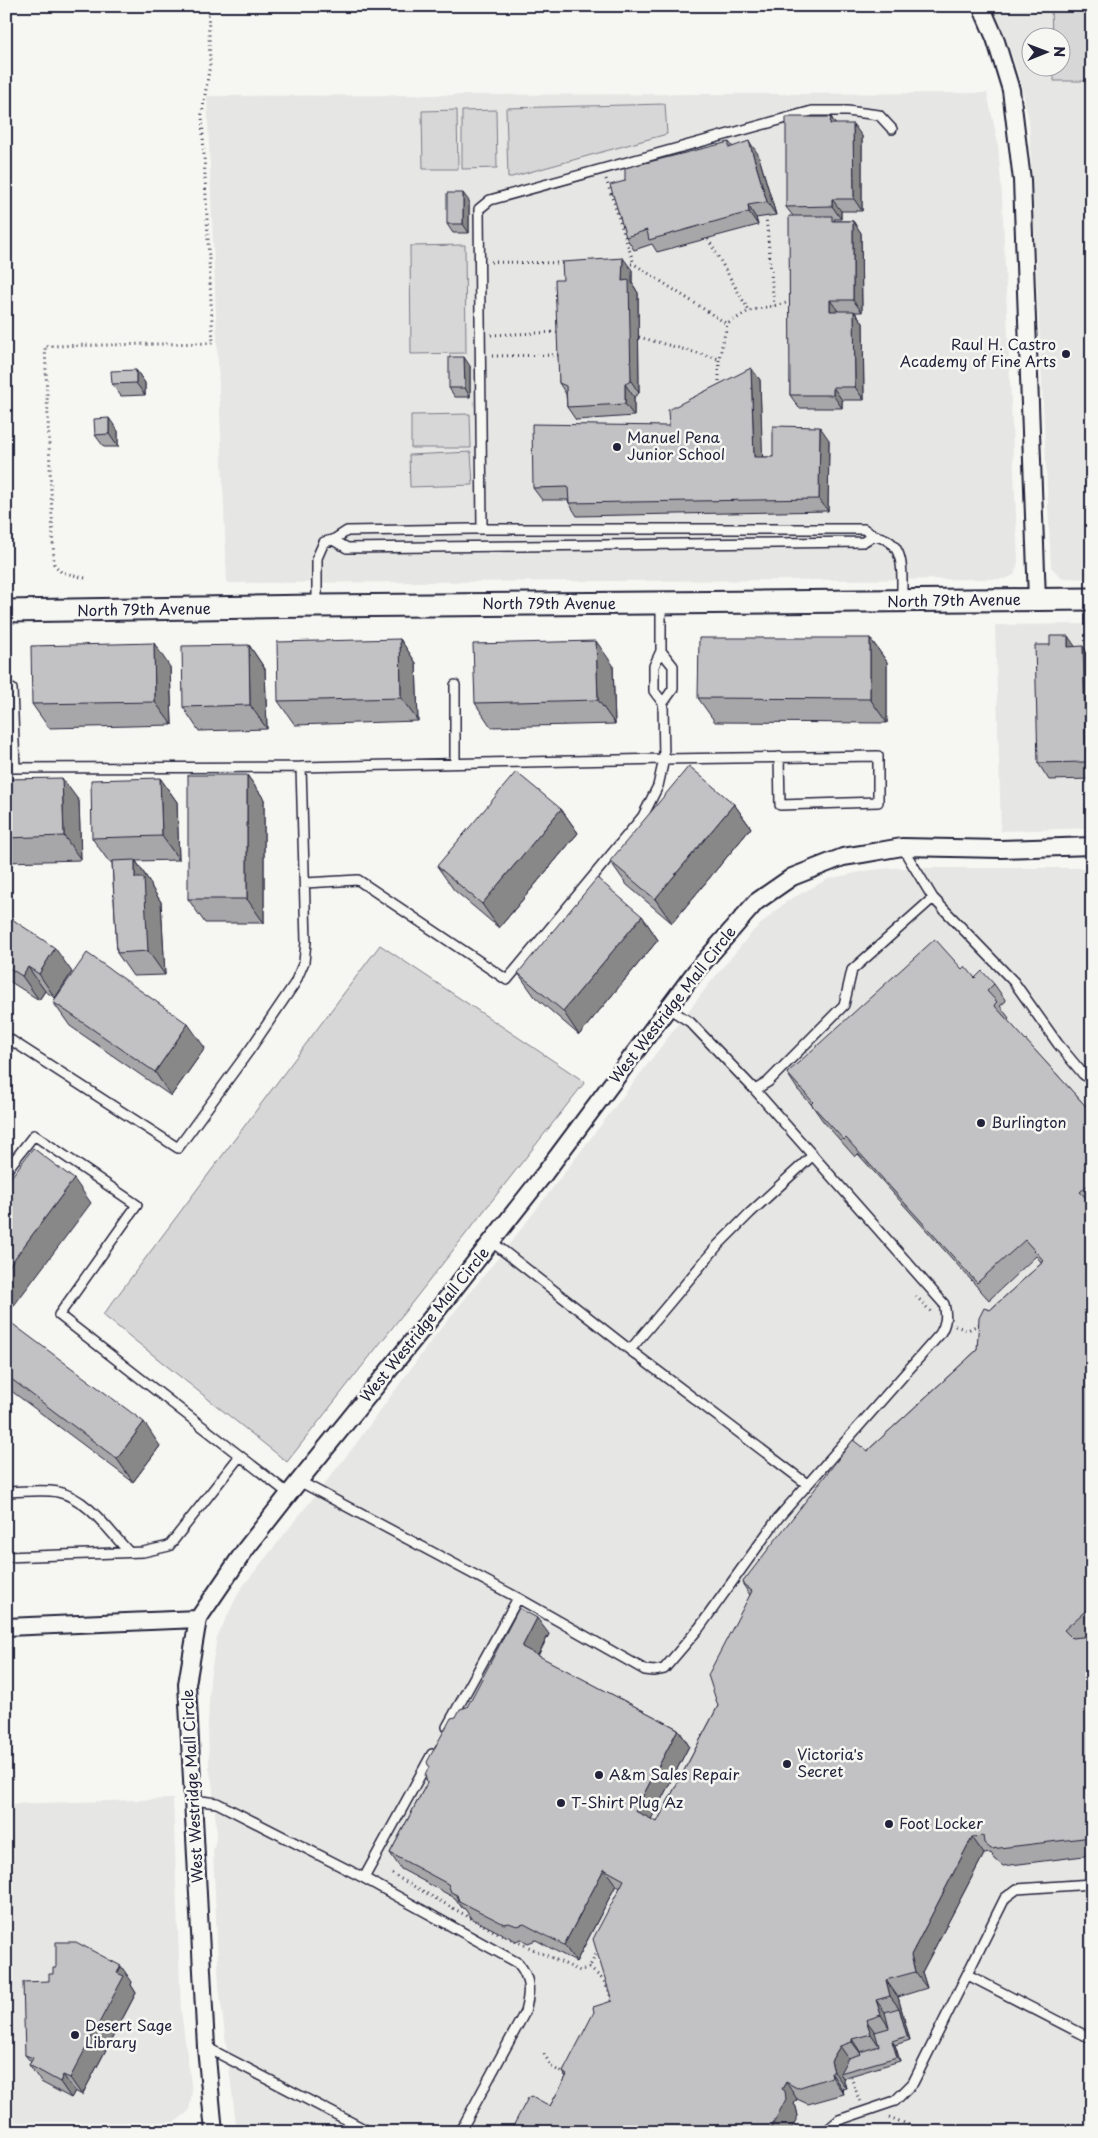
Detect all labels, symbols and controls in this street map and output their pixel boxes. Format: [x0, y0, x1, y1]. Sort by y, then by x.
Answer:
north arrow [1020, 28, 1070, 78]
text: N [1049, 46, 1070, 57]
place label: Raul H. Castro Academy of Fine Arts [900, 332, 1056, 372]
marker: Raul H. Castro Academy of Fine Arts [1060, 348, 1072, 360]
place label: Manuel Pena Junior School [627, 425, 725, 465]
marker: Manuel Pena Junior School [611, 441, 623, 453]
street label: North 79th Avenue [887, 587, 1021, 612]
street label: North 79th Avenue [482, 591, 616, 614]
street label: North 79th Avenue [77, 596, 211, 621]
street label: West Westridge Mall Circle [603, 920, 741, 1088]
place label: Burlington [991, 1110, 1067, 1133]
marker: Burlington [975, 1117, 987, 1129]
street label: West Westridge Mall Circle [354, 1241, 494, 1407]
street label: West Westridge Mall Circle [175, 1688, 208, 1884]
place label: Victoria's Secret [797, 1742, 864, 1782]
marker: Victoria's Secret [781, 1758, 793, 1770]
place label: A&m Sales Repair [609, 1762, 739, 1785]
marker: A&m Sales Repair [593, 1769, 605, 1781]
place label: T-Shirt Plug Az [571, 1790, 683, 1813]
marker: T-Shirt Plug Az [555, 1797, 567, 1809]
place label: Foot Locker [899, 1811, 984, 1834]
marker: Foot Locker [883, 1818, 895, 1830]
place label: Desert Sage Library [85, 2013, 172, 2053]
marker: Desert Sage Library [69, 2029, 81, 2041]

